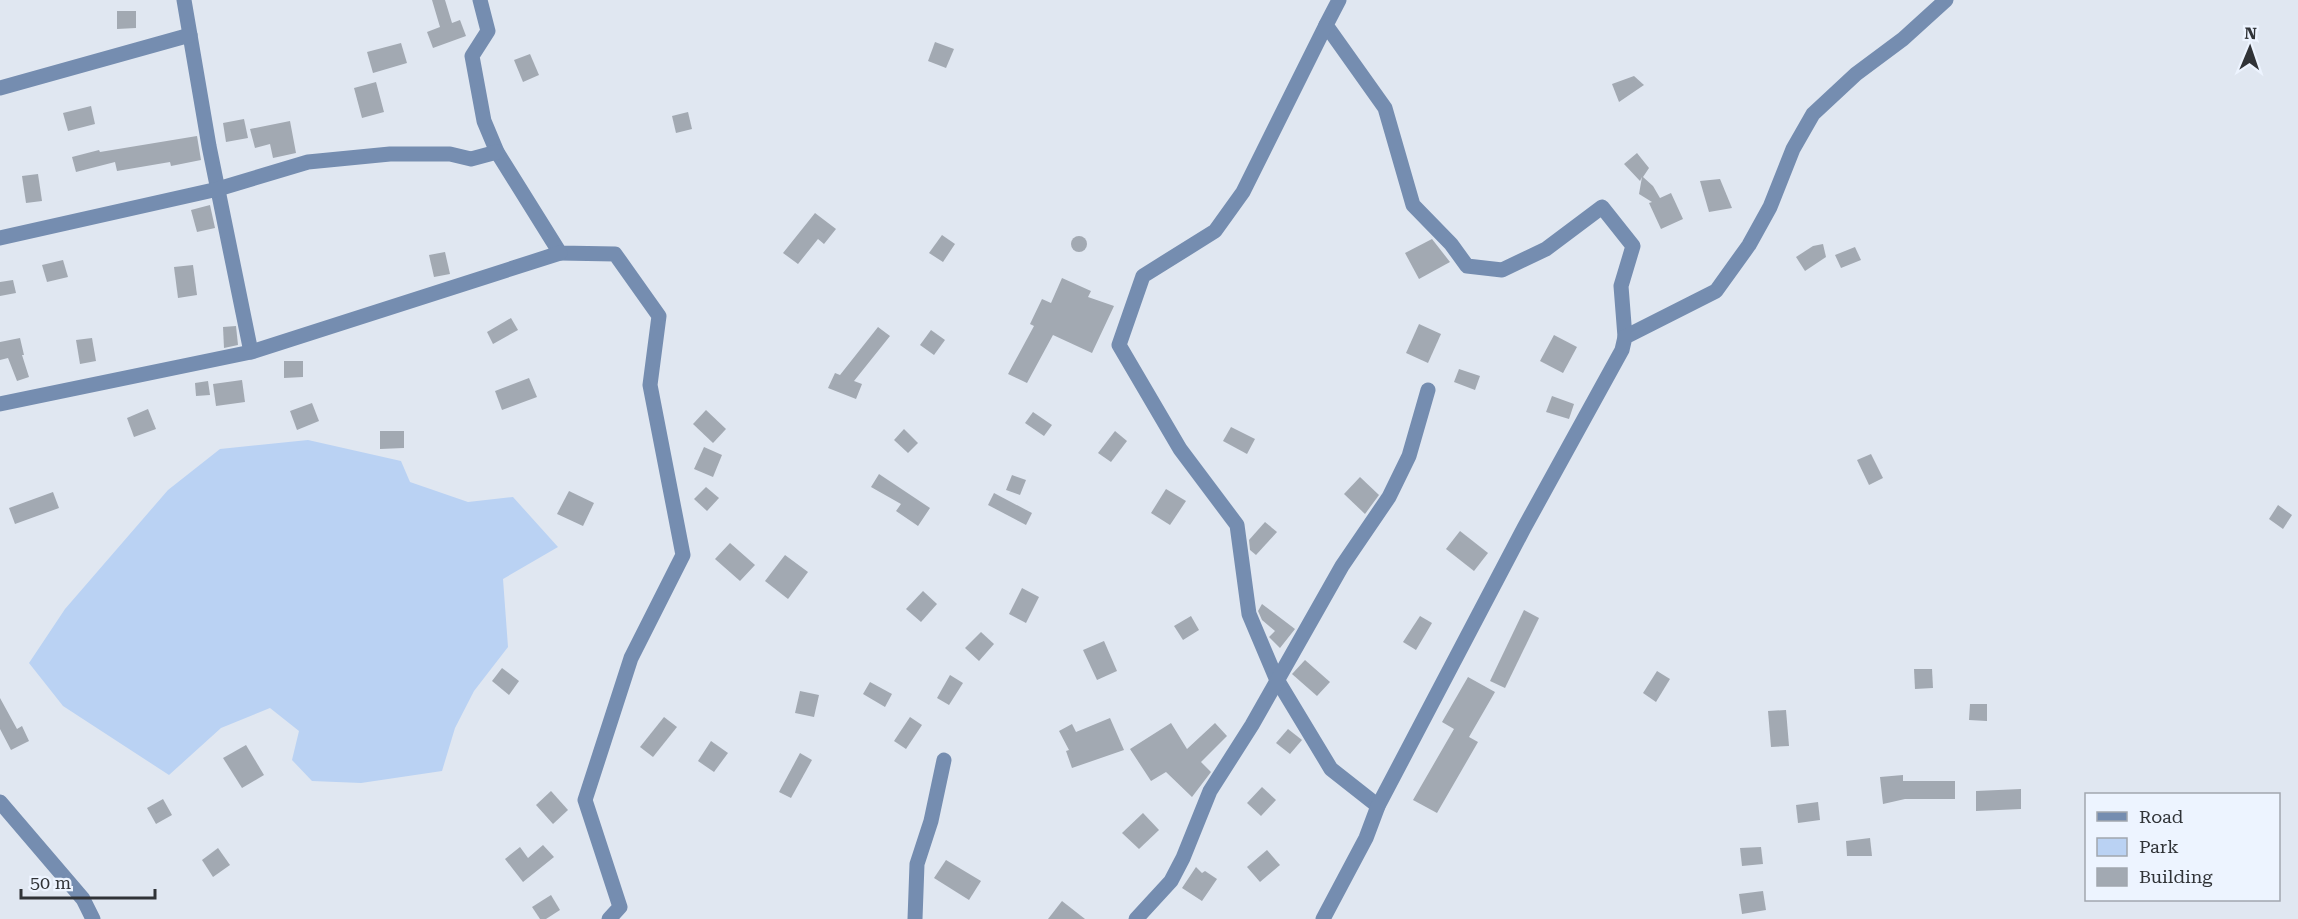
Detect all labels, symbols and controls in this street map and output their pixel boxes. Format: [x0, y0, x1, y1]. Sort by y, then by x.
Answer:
north arrow [2220, 18, 2280, 78]
text: N [2244, 24, 2257, 43]
legend [2085, 793, 2280, 901]
text: Road [2139, 806, 2184, 827]
text: Park [2139, 836, 2179, 857]
scale bar [21, 862, 154, 900]
text: Building [2139, 866, 2213, 887]
text: 50 m [30, 872, 71, 893]

